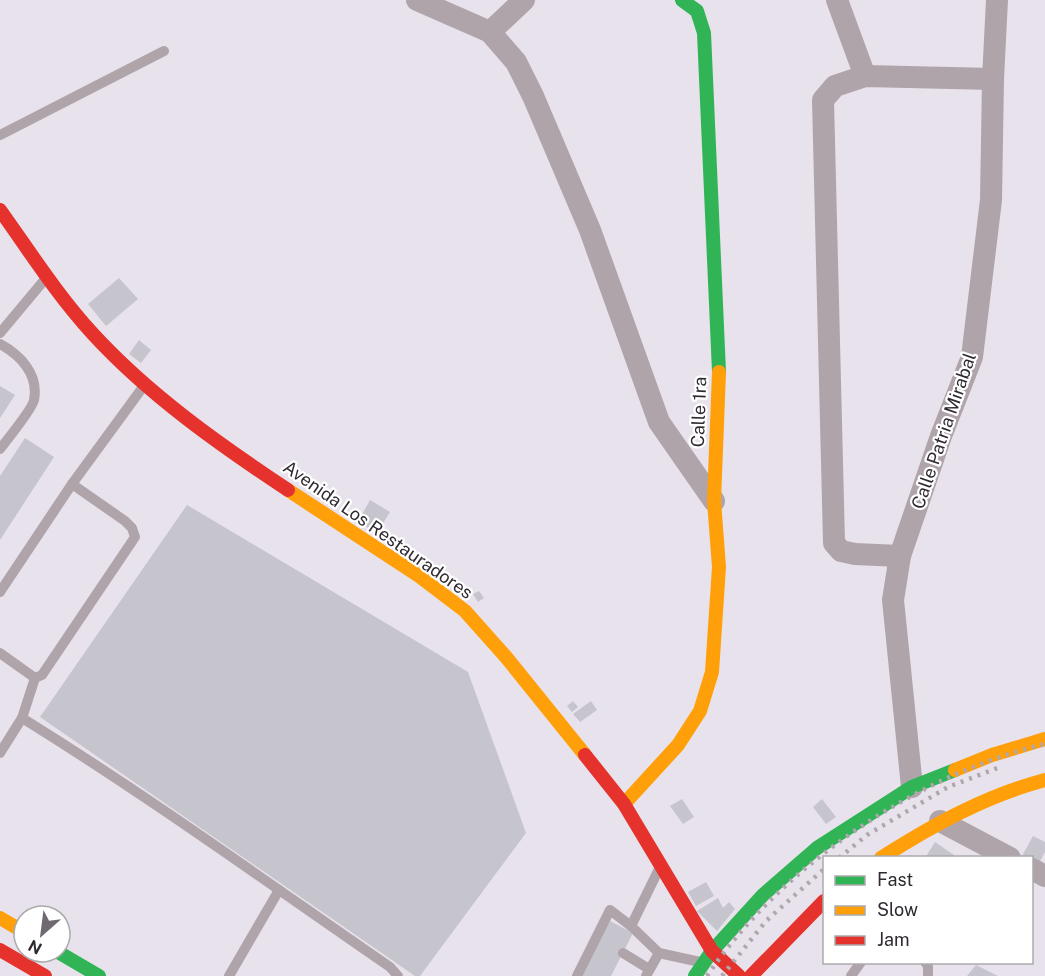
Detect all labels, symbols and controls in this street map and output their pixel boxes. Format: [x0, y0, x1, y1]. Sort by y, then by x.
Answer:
street label: Calle Patria Mirabal [907, 350, 980, 512]
street label: Calle 1ra [687, 376, 710, 448]
street label: Avenida Los Restauradores [280, 456, 477, 603]
legend [823, 856, 1033, 964]
text: Fast [877, 869, 913, 890]
text: Slow [877, 899, 918, 920]
north arrow [12, 904, 72, 964]
text: Jam [877, 929, 910, 950]
text: N [25, 935, 45, 958]

